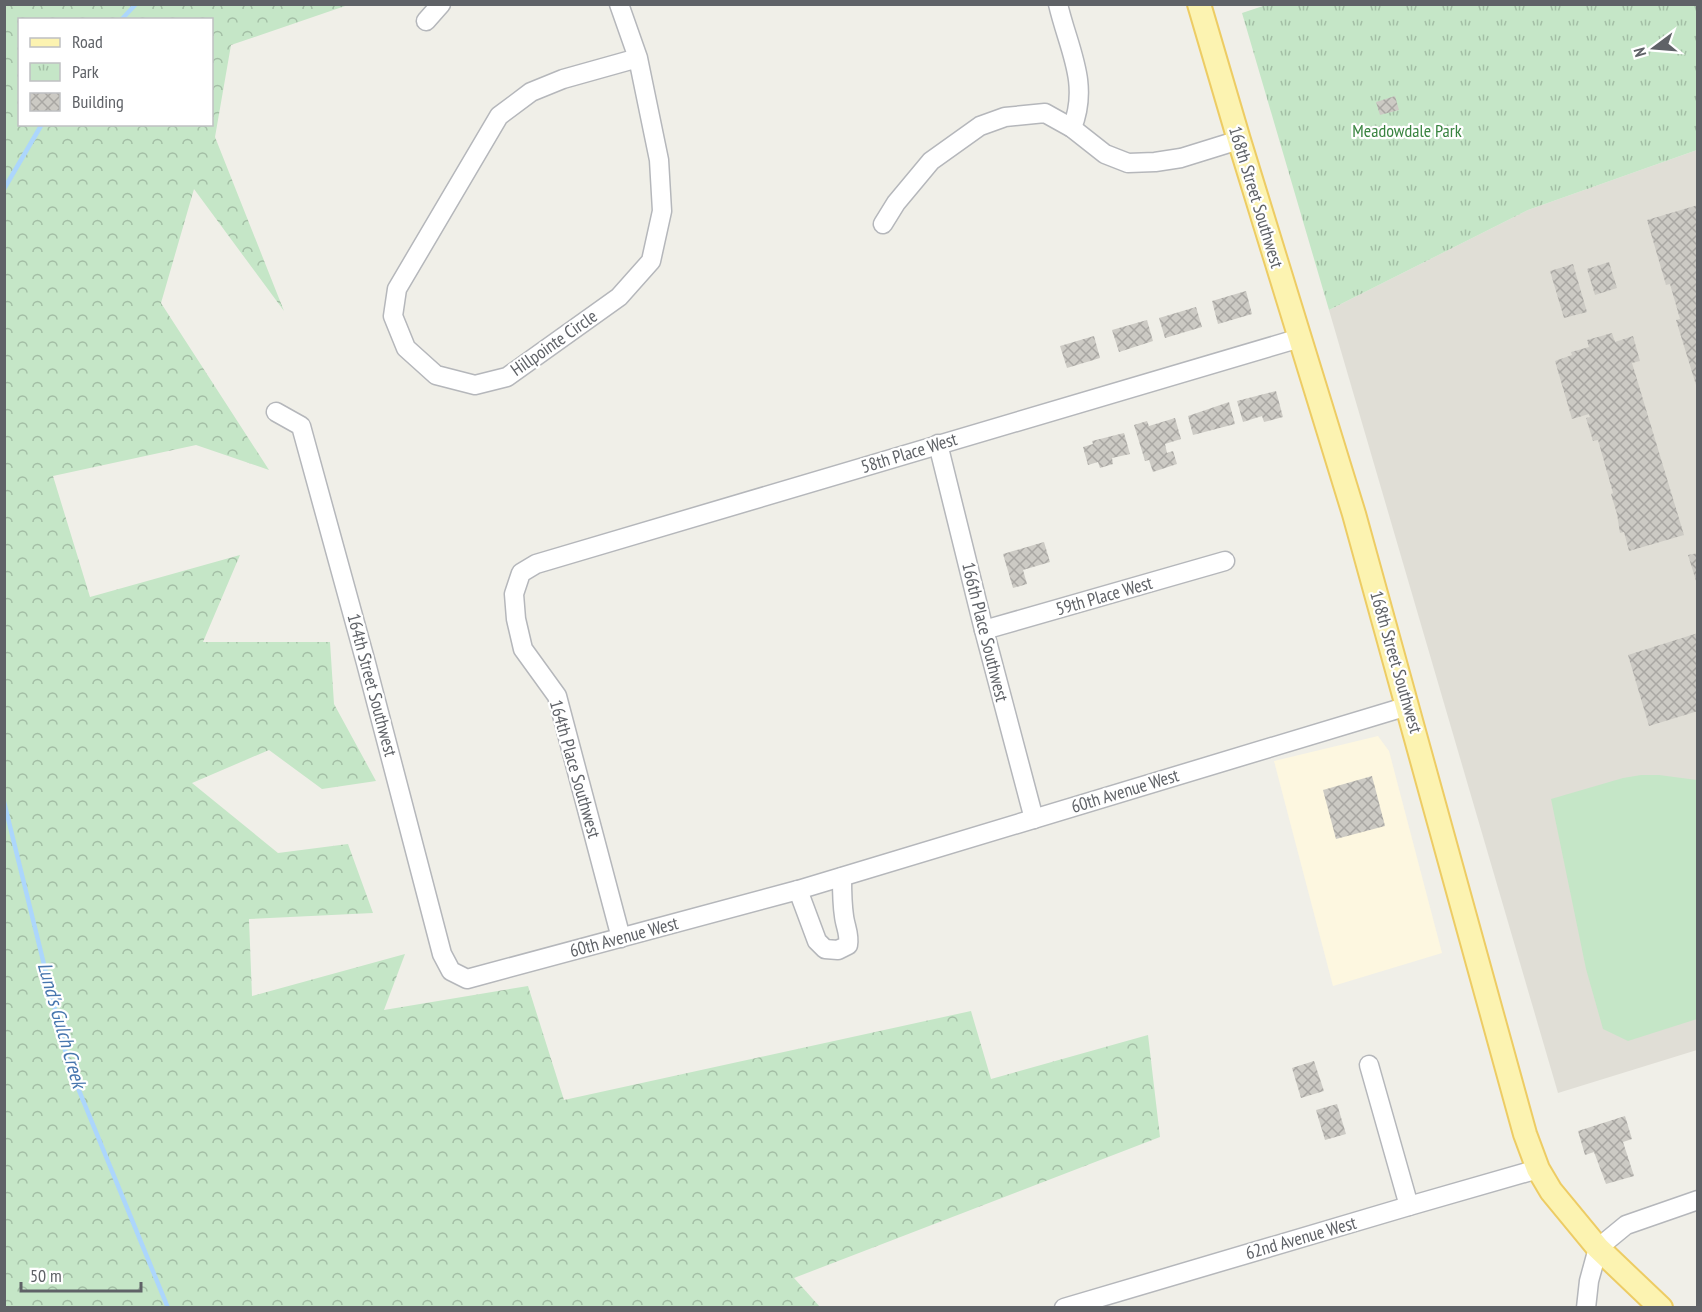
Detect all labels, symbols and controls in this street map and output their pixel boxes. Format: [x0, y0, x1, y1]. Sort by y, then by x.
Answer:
legend [18, 18, 213, 126]
north arrow [1624, 18, 1684, 78]
text: Road [72, 30, 103, 53]
text: N [1629, 45, 1650, 59]
text: Park [72, 60, 99, 83]
text: Building [72, 90, 124, 113]
park label: Meadowdale Park [1352, 119, 1462, 142]
street label: 168th Street Southwest [1224, 123, 1289, 271]
street label: Hillpointe Circle [506, 304, 601, 381]
street label: 58th Place West [858, 427, 960, 478]
street label: 166th Place Southwest [957, 560, 1014, 704]
street label: 59th Place West [1053, 571, 1155, 620]
street label: 168th Street Southwest [1365, 588, 1428, 736]
street label: 164th Street Southwest [342, 611, 403, 759]
street label: 164th Place Southwest [545, 697, 606, 841]
street label: 60th Avenue West [1068, 763, 1182, 818]
street label: 60th Avenue West [567, 911, 681, 962]
water label: Lund's Gulch Creek [32, 959, 93, 1093]
street label: 62nd Avenue West [1243, 1211, 1359, 1264]
scale bar [21, 1255, 141, 1293]
text: 50 m [30, 1264, 62, 1287]

